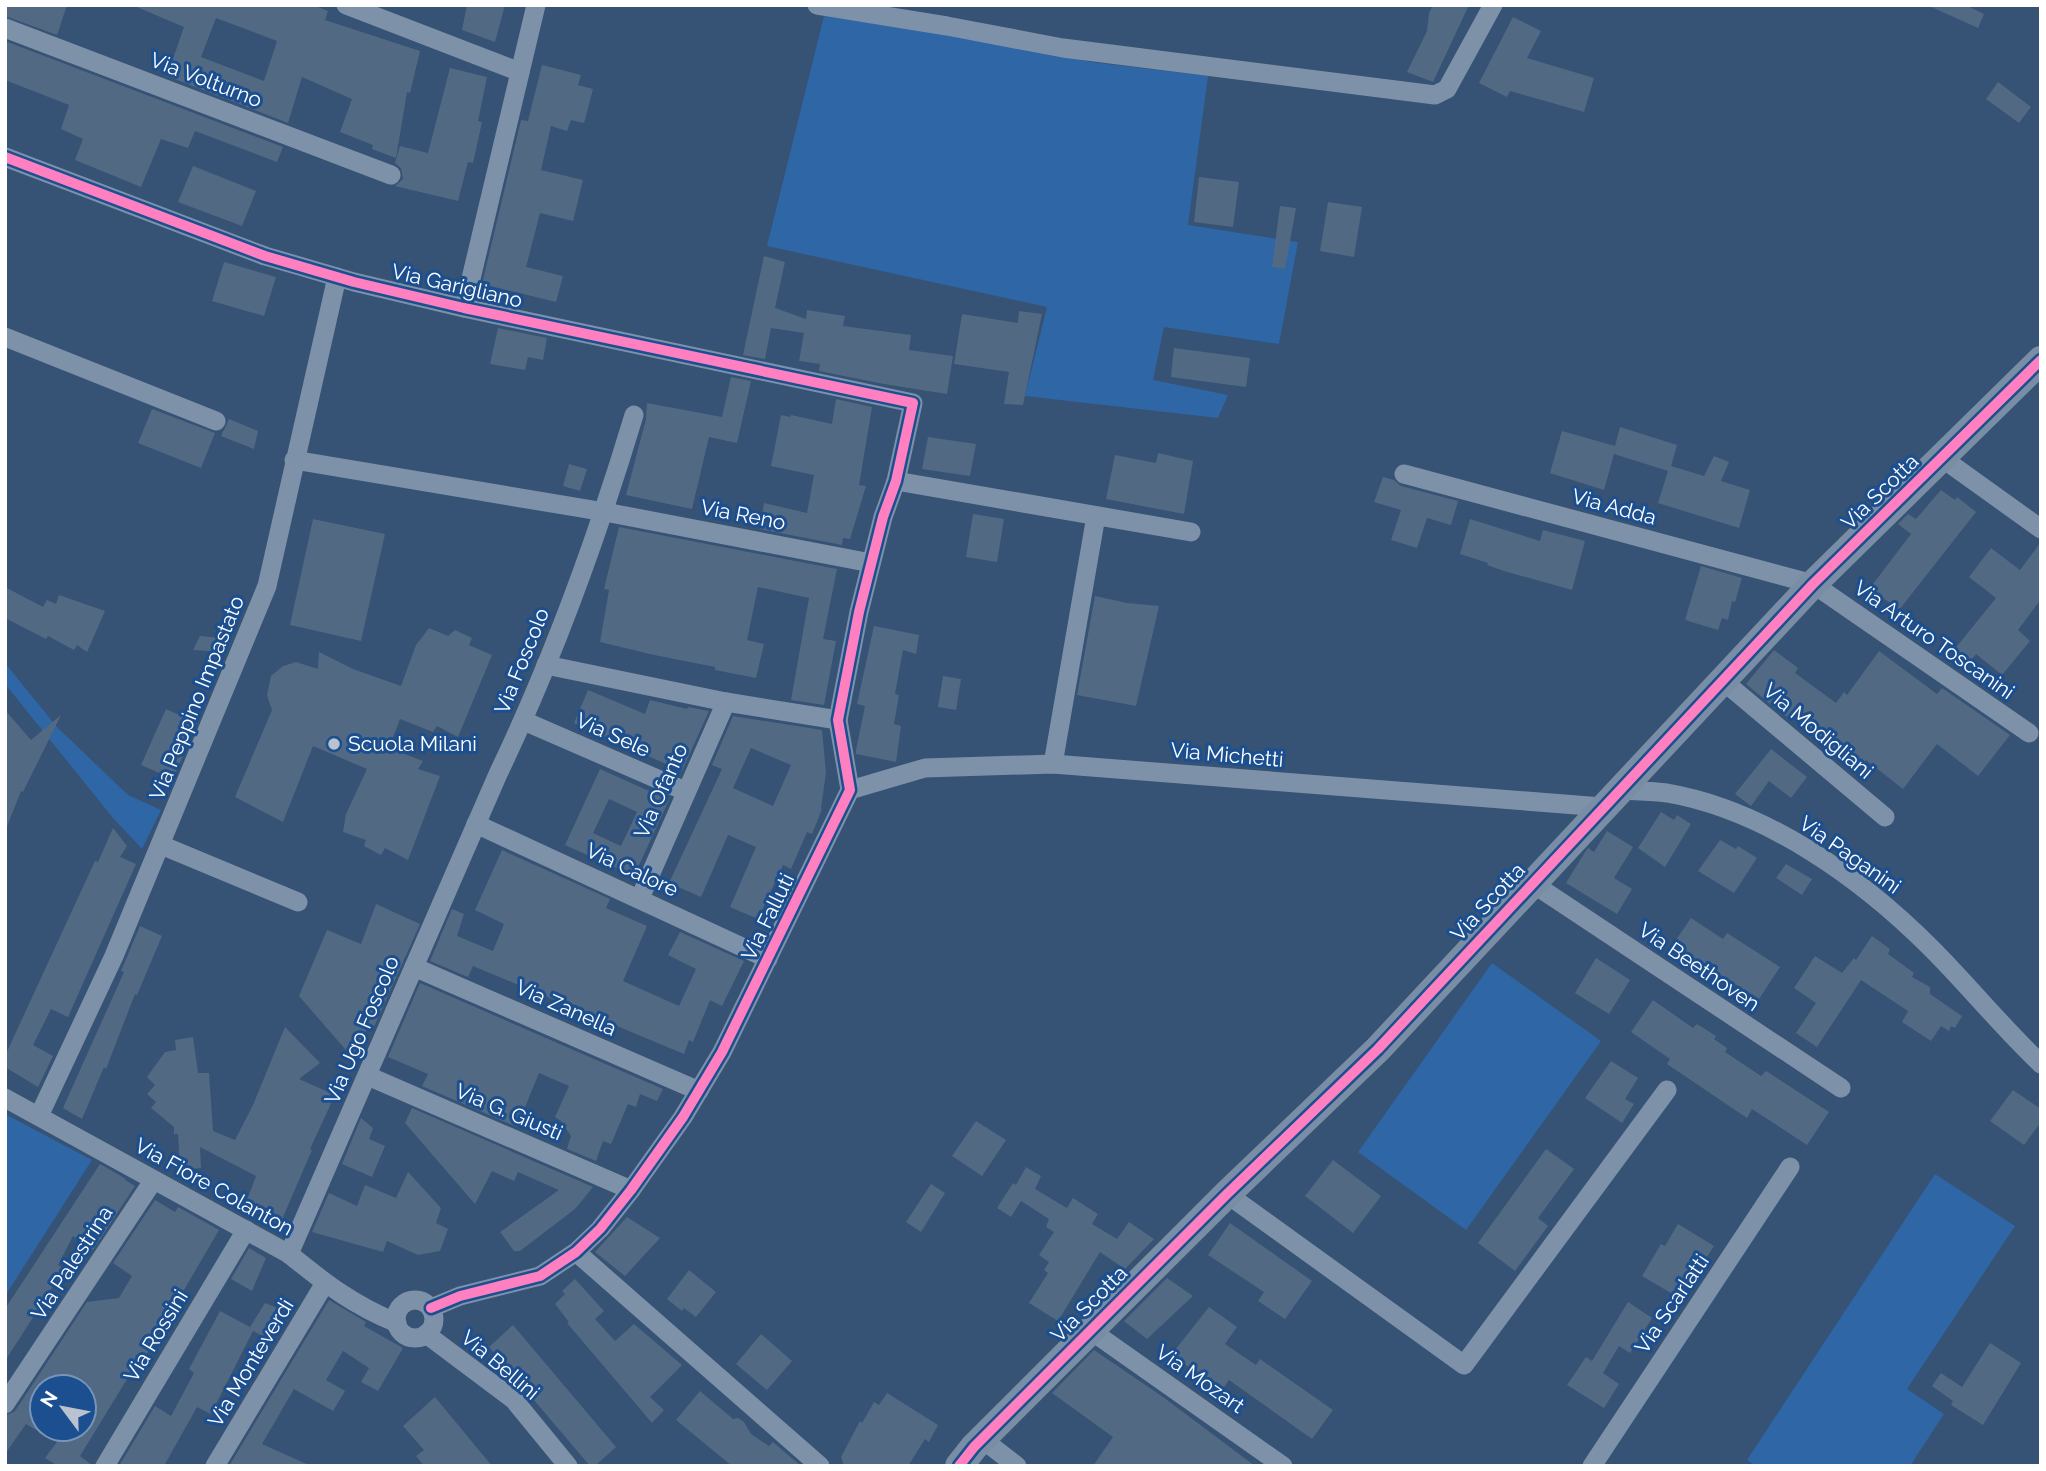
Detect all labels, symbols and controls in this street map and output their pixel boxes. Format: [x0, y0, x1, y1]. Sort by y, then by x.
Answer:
street label: Via Volturno [147, 47, 266, 112]
street label: Via Garigliano [389, 258, 525, 313]
street label: Via Scotta [1836, 449, 1923, 535]
street label: Via Adda [1569, 483, 1659, 530]
street label: Via Reno [698, 494, 788, 535]
street label: Via Arturo Toscanini [1849, 575, 2019, 704]
street label: Via Peppino Impastato [144, 592, 249, 804]
street label: Via Foscolo [489, 604, 554, 717]
street label: Via Modigliani [1758, 677, 1878, 784]
street label: Via Sele [572, 707, 654, 762]
place label: Scuola Milani [348, 731, 477, 756]
marker: Scuola Milani [326, 736, 342, 752]
street label: Via Michetti [1170, 737, 1285, 772]
street label: Via Ofanto [629, 739, 693, 842]
street label: Via Paganini [1795, 810, 1906, 899]
street label: Via Calore [582, 837, 682, 902]
street label: Via Scotta [1445, 857, 1530, 946]
street label: Via Falluti [736, 869, 799, 964]
street label: Via Beethoven [1634, 917, 1765, 1016]
street label: Via Ugo Foscolo [319, 952, 404, 1108]
street label: Via Zanella [512, 974, 620, 1041]
street label: Via G. Giusti [452, 1078, 566, 1145]
street label: Via Fiore Colanton [131, 1133, 298, 1241]
street label: Via Palestrina [25, 1201, 118, 1324]
street label: Via Scarlatti [1629, 1249, 1714, 1358]
street label: Via Scotta [1045, 1260, 1132, 1347]
street label: Via Rossini [118, 1285, 193, 1386]
street label: Via Monteverdi [202, 1294, 299, 1431]
street label: Via Bellini [456, 1325, 545, 1405]
street label: Via Mozart [1151, 1339, 1249, 1418]
north arrow [28, 1373, 98, 1443]
text: N [35, 1387, 62, 1411]

